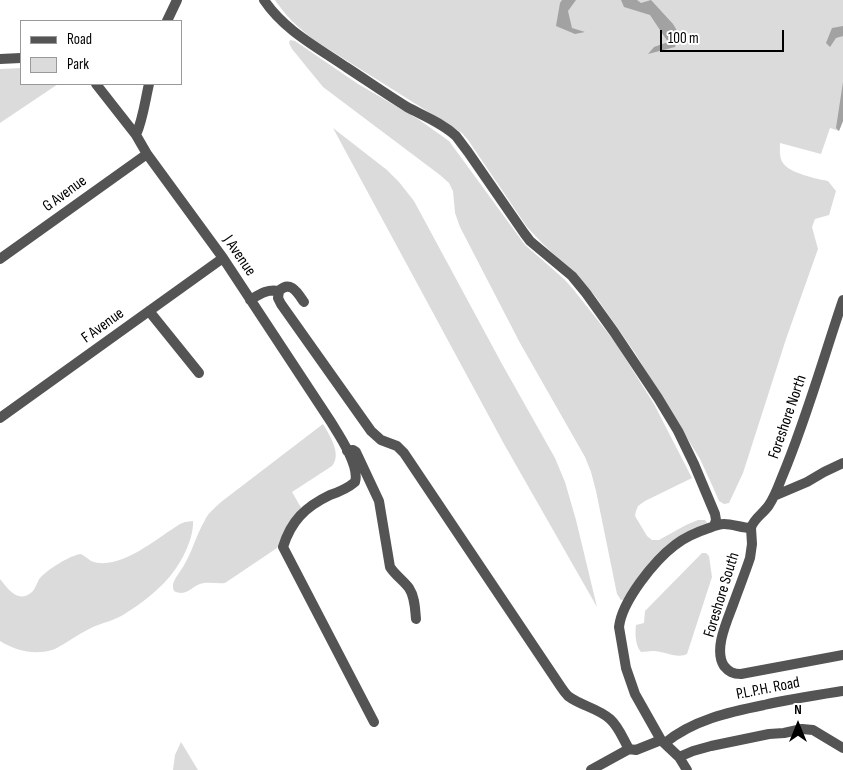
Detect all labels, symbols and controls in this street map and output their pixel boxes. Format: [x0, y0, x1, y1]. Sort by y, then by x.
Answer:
legend [20, 20, 182, 85]
scale bar [663, 20, 787, 52]
text: 100 m [668, 29, 699, 48]
text: Road [67, 30, 92, 49]
text: Park [67, 55, 89, 74]
street label: G Avenue [39, 172, 91, 216]
street label: J Avenue [218, 232, 260, 280]
street label: F Avenue [78, 304, 128, 348]
street label: Foreshore North [765, 373, 811, 461]
street label: Foreshore South [700, 550, 744, 640]
street label: P.L.P.H. Road [735, 673, 801, 705]
north arrow [773, 700, 823, 750]
text: N [794, 701, 802, 718]

